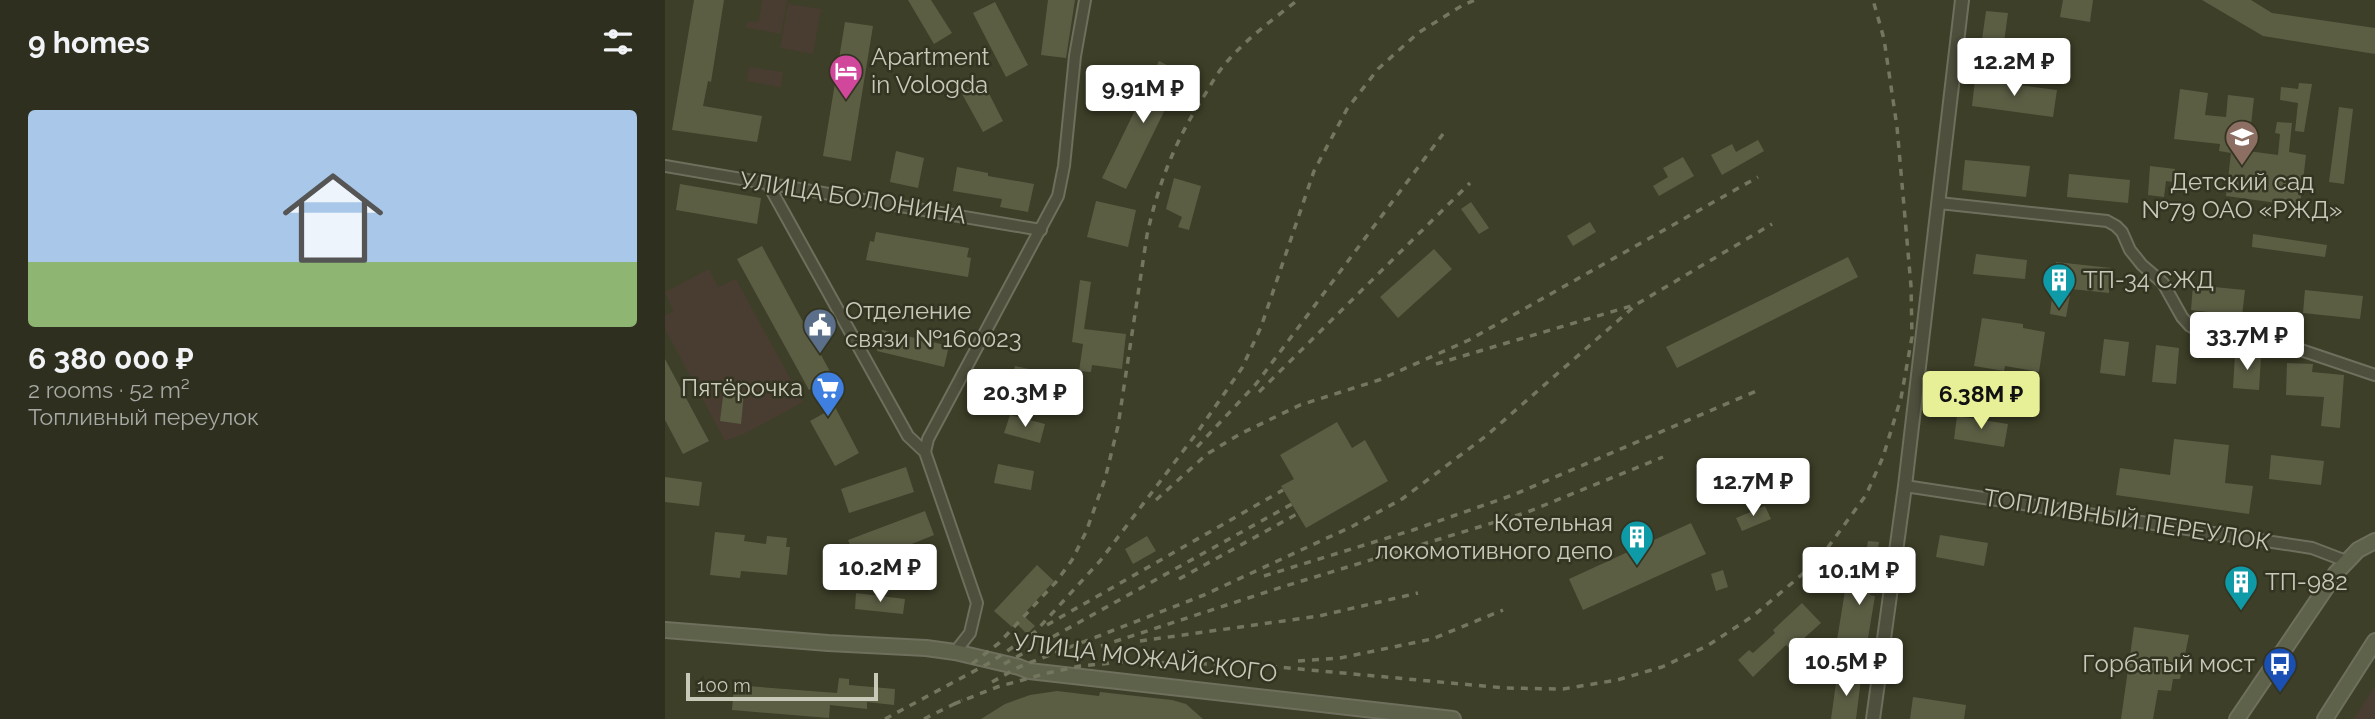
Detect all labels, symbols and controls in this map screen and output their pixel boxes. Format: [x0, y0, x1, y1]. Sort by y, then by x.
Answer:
icon: filters [599, 23, 637, 61]
text: 9 homes [28, 25, 150, 60]
pin: 12.2M ₽ [1949, 38, 2079, 98]
place label: Apartment in Vologda [871, 42, 990, 99]
text: 12.2M ₽ [1973, 47, 2055, 74]
hotel icon: Apartment in Vologda [827, 52, 865, 101]
pin: 9.91M ₽ [1078, 66, 1208, 125]
text: 9.91M ₽ [1102, 74, 1184, 101]
school or university icon: Детский сад №79 ОАО «РЖД» [2223, 118, 2261, 167]
icon: home [270, 155, 396, 281]
street label: УЛИЦА БОЛОНИНА [738, 165, 968, 230]
place label: Детский сад №79 ОАО «РЖД» [2141, 167, 2343, 224]
building icon: ТП-34 СЖД [2040, 261, 2078, 310]
place label: ТП-34 СЖД [2083, 265, 2214, 294]
place label: Отделение связи №160023 [845, 296, 1022, 353]
public building icon: Отделение связи №160023 [801, 306, 839, 355]
pin: 33.7M ₽ [2182, 312, 2312, 372]
text: 33.7M ₽ [2206, 321, 2288, 348]
text: 6 380 000 ₽ [28, 341, 194, 376]
supermarket icon: Пятёрочка [809, 369, 847, 418]
pin: 20.3M ₽ [960, 370, 1090, 429]
pin: 6.38M ₽ [1916, 372, 2046, 431]
place label: Пятёрочка [681, 373, 803, 402]
text: 2 rooms · 52 m² [28, 376, 190, 403]
text: 20.3M ₽ [983, 378, 1067, 405]
text: 6.38M ₽ [1939, 380, 2023, 407]
text: Топливный переулок [28, 403, 259, 430]
pin: 12.7M ₽ [1688, 458, 1818, 518]
text: 12.7M ₽ [1713, 467, 1793, 494]
street label: ТОПЛИВНЫЙ ПЕРЕУЛОК [1982, 482, 2273, 557]
place label: Котельная локомотивного депо [1375, 508, 1613, 565]
building icon: Котельная локомотивного депо [1618, 518, 1656, 567]
pin: 10.2M ₽ [815, 544, 945, 604]
pin: 10.1M ₽ [1794, 548, 1924, 607]
text: 10.2M ₽ [839, 553, 921, 580]
text: 10.1M ₽ [1819, 556, 1899, 583]
building icon: ТП-982 [2222, 563, 2260, 612]
place label: ТП-982 [2265, 567, 2348, 596]
street label: УЛИЦА МОЖАЙСКОГО [1011, 627, 1279, 688]
pin: 10.5M ₽ [1781, 638, 1911, 698]
bus stop icon: Горбатый мост [2261, 645, 2299, 694]
text: 10.5M ₽ [1805, 647, 1887, 674]
place label: Горбатый мост [2082, 649, 2256, 678]
scale bar [686, 670, 879, 702]
text: 100 m [697, 674, 751, 696]

